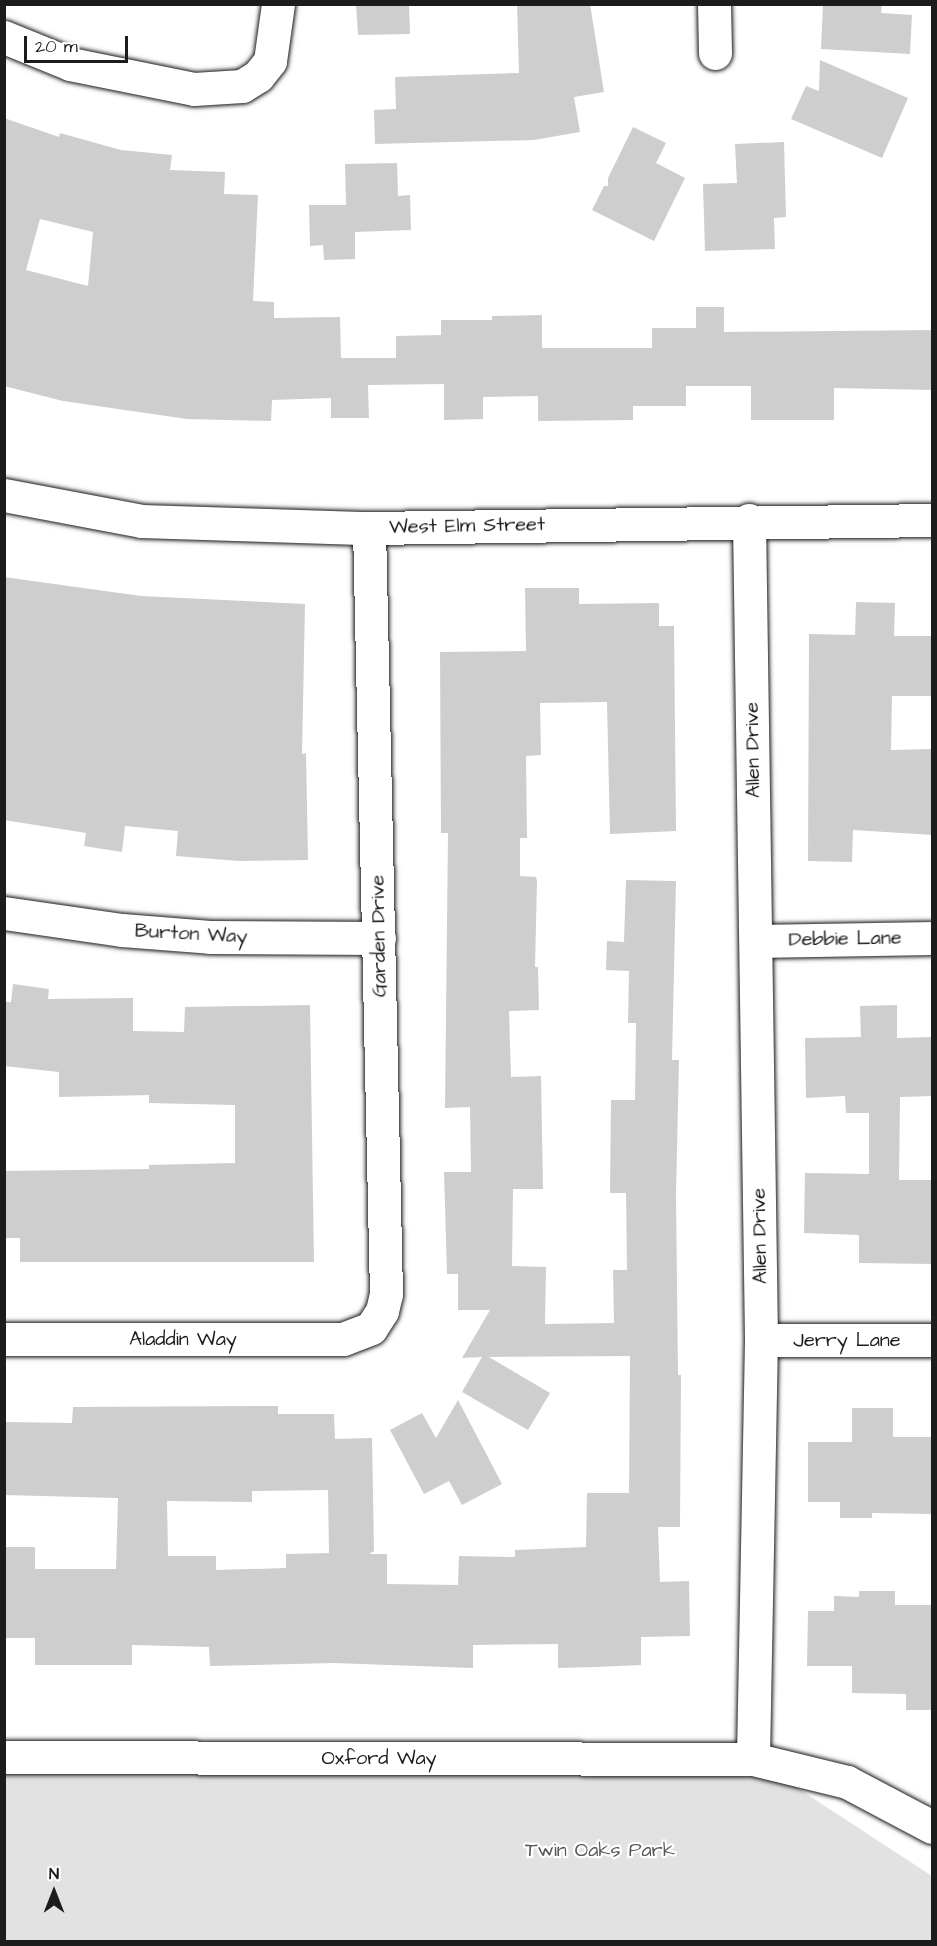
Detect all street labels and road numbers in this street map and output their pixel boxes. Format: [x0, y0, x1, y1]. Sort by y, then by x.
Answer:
street label: West Elm Street [389, 513, 545, 539]
street label: Allen Drive [740, 702, 766, 798]
street label: Garden Drive [366, 875, 392, 997]
street label: Burton Way [134, 919, 248, 949]
street label: Debbie Lane [788, 926, 902, 952]
street label: Allen Drive [747, 1188, 773, 1284]
street label: Aladdin Way [129, 1327, 237, 1351]
street label: Jerry Lane [793, 1328, 901, 1352]
street label: Oxford Way [321, 1746, 437, 1770]

